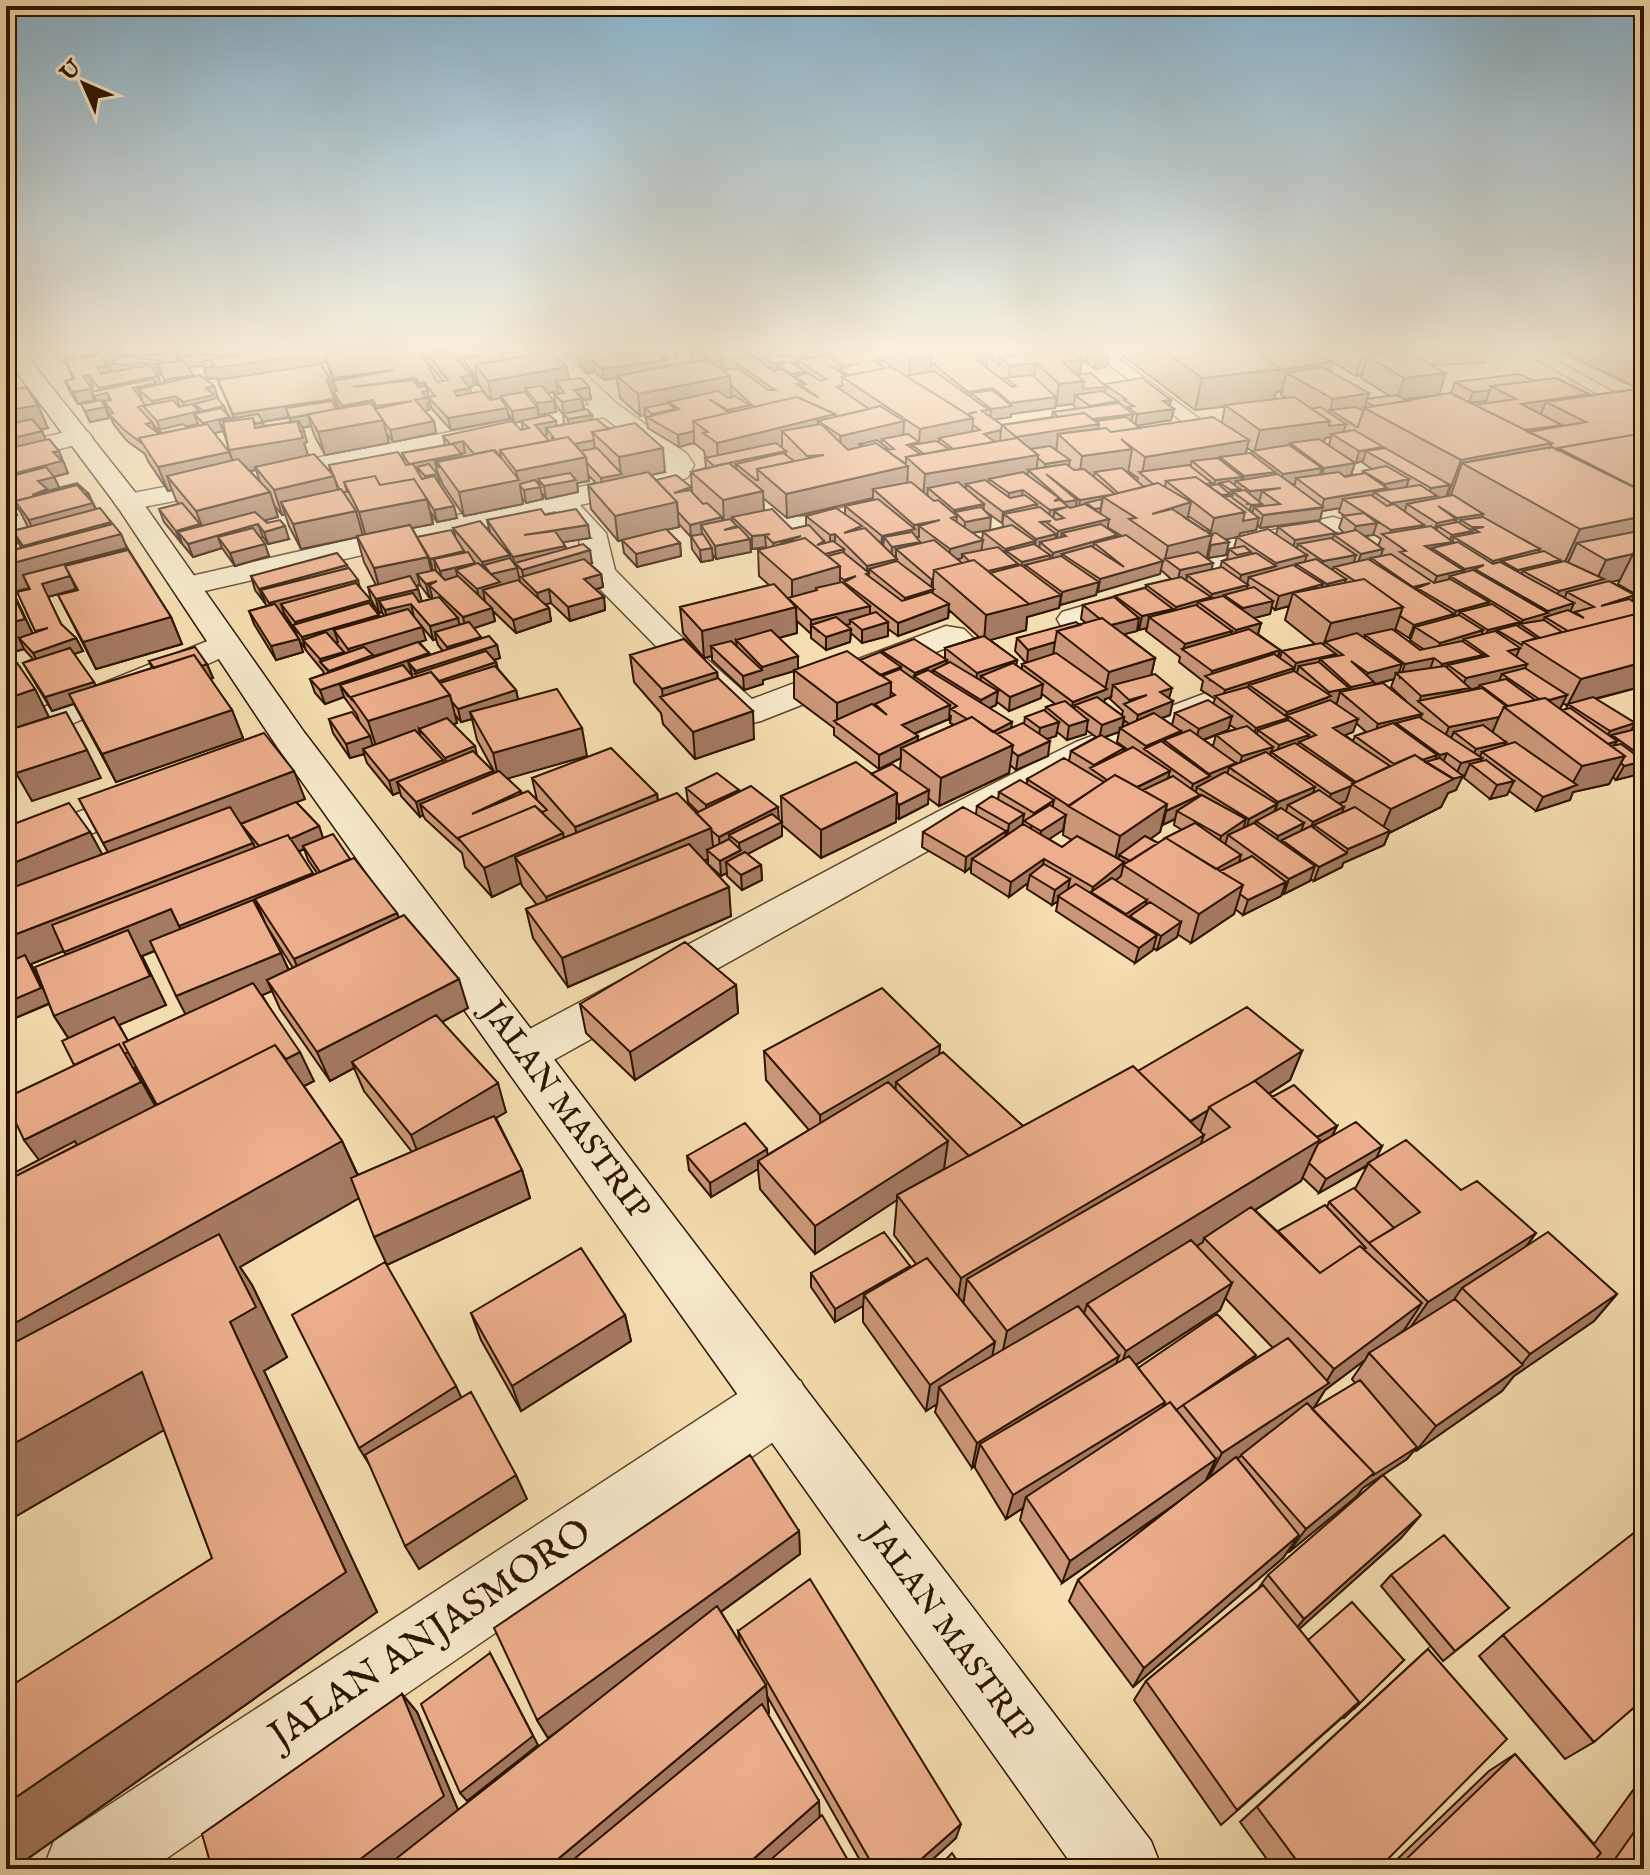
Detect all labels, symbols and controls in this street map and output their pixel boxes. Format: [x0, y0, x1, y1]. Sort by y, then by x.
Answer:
north arrow [44, 44, 124, 124]
text: U [54, 54, 89, 88]
street label: JALAN MASTRIP [470, 991, 658, 1229]
street label: JALAN ANJASMORO [257, 1509, 601, 1763]
street label: JALAN MASTRIP [854, 1513, 1042, 1751]

